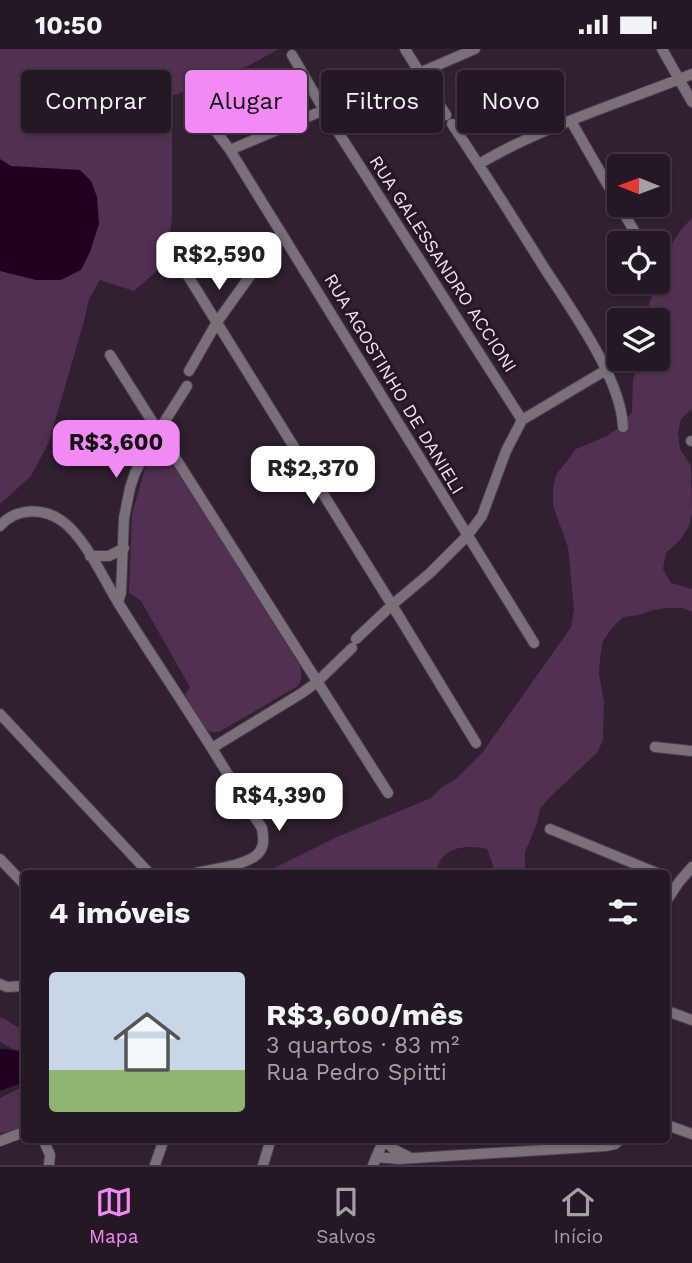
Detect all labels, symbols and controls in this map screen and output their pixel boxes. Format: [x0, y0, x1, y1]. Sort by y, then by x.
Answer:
text: 10:50 [35, 10, 103, 40]
chip: Comprar [21, 70, 171, 133]
chip: Alugar [185, 70, 307, 133]
chip: Filtros [321, 70, 443, 133]
chip: Novo [457, 70, 564, 133]
street label: RUA GALESSANDRO ACCIONI [365, 151, 521, 376]
north arrow [607, 154, 670, 217]
map controls [607, 154, 670, 371]
button: locate [607, 231, 670, 294]
pin: R$2,590 [154, 233, 284, 292]
text: R$2,590 [172, 241, 266, 268]
street label: RUA AGOSTINHO DE DANIELI [320, 270, 469, 498]
button: layers [607, 308, 670, 371]
pin: R$3,600 [51, 421, 181, 480]
text: R$3,600 [69, 429, 163, 456]
pin: R$2,370 [248, 447, 378, 506]
text: R$2,370 [267, 455, 359, 482]
pin: R$4,390 [214, 773, 344, 833]
text: R$4,390 [232, 782, 326, 809]
icon: filters [604, 893, 642, 931]
text: 4 imóveis [49, 895, 190, 930]
text: R$3,600/mês [266, 997, 463, 1032]
icon: home [105, 1000, 189, 1084]
text: 3 quartos · 83 m² [266, 1032, 459, 1059]
text: Rua Pedro Spitti [266, 1059, 447, 1086]
tab: Mapa [89, 1183, 138, 1248]
tab: Salvos [316, 1183, 376, 1248]
tab: Início [554, 1183, 603, 1248]

